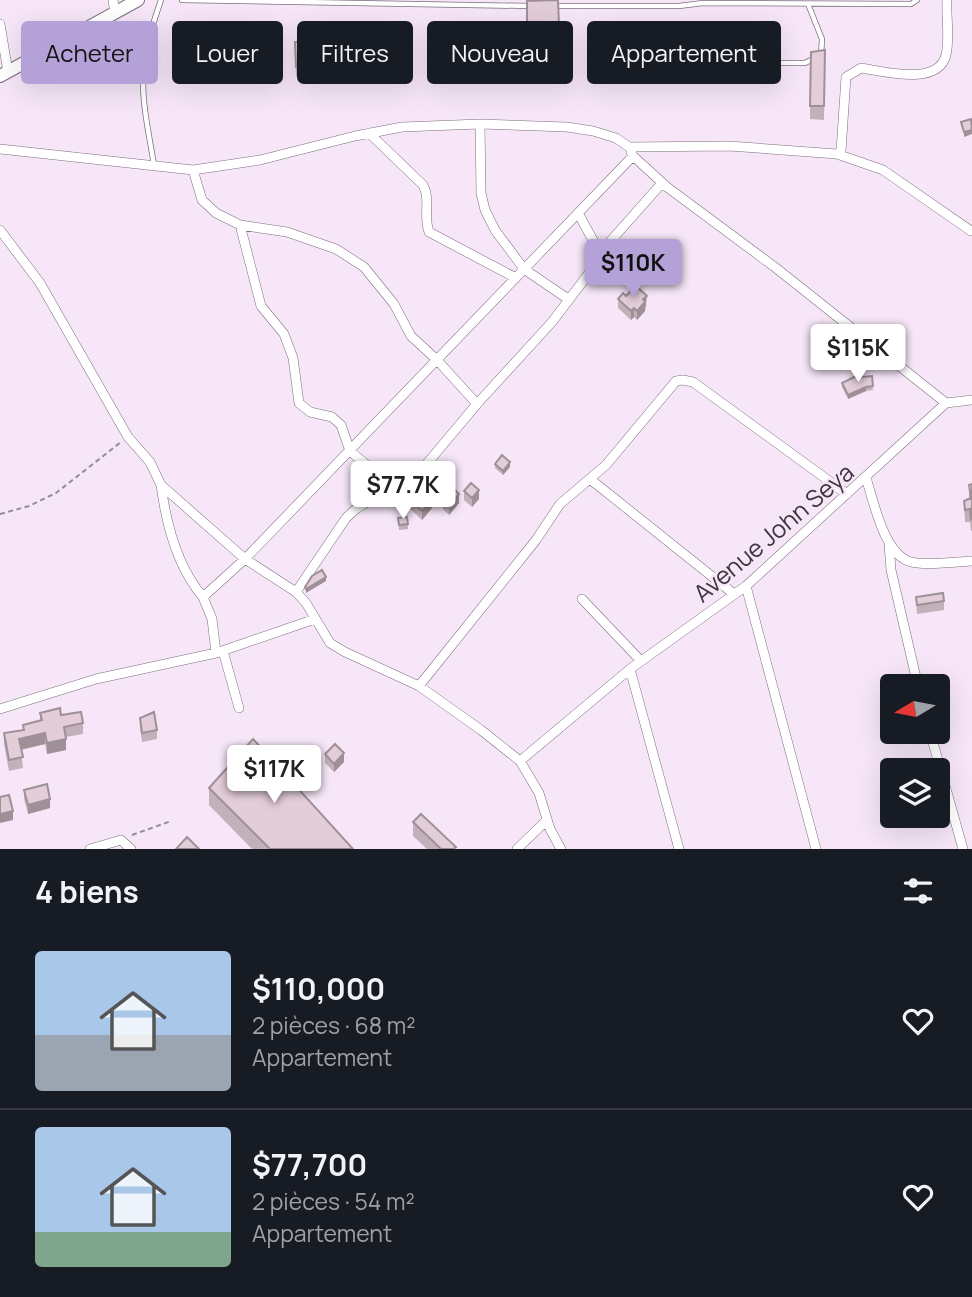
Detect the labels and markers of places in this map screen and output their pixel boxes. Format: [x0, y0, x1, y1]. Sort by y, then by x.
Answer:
pin: $110K [584, 240, 682, 299]
pin: $115K [809, 324, 907, 384]
pin: $77.7K [346, 462, 460, 521]
pin: $117K [225, 746, 323, 805]

